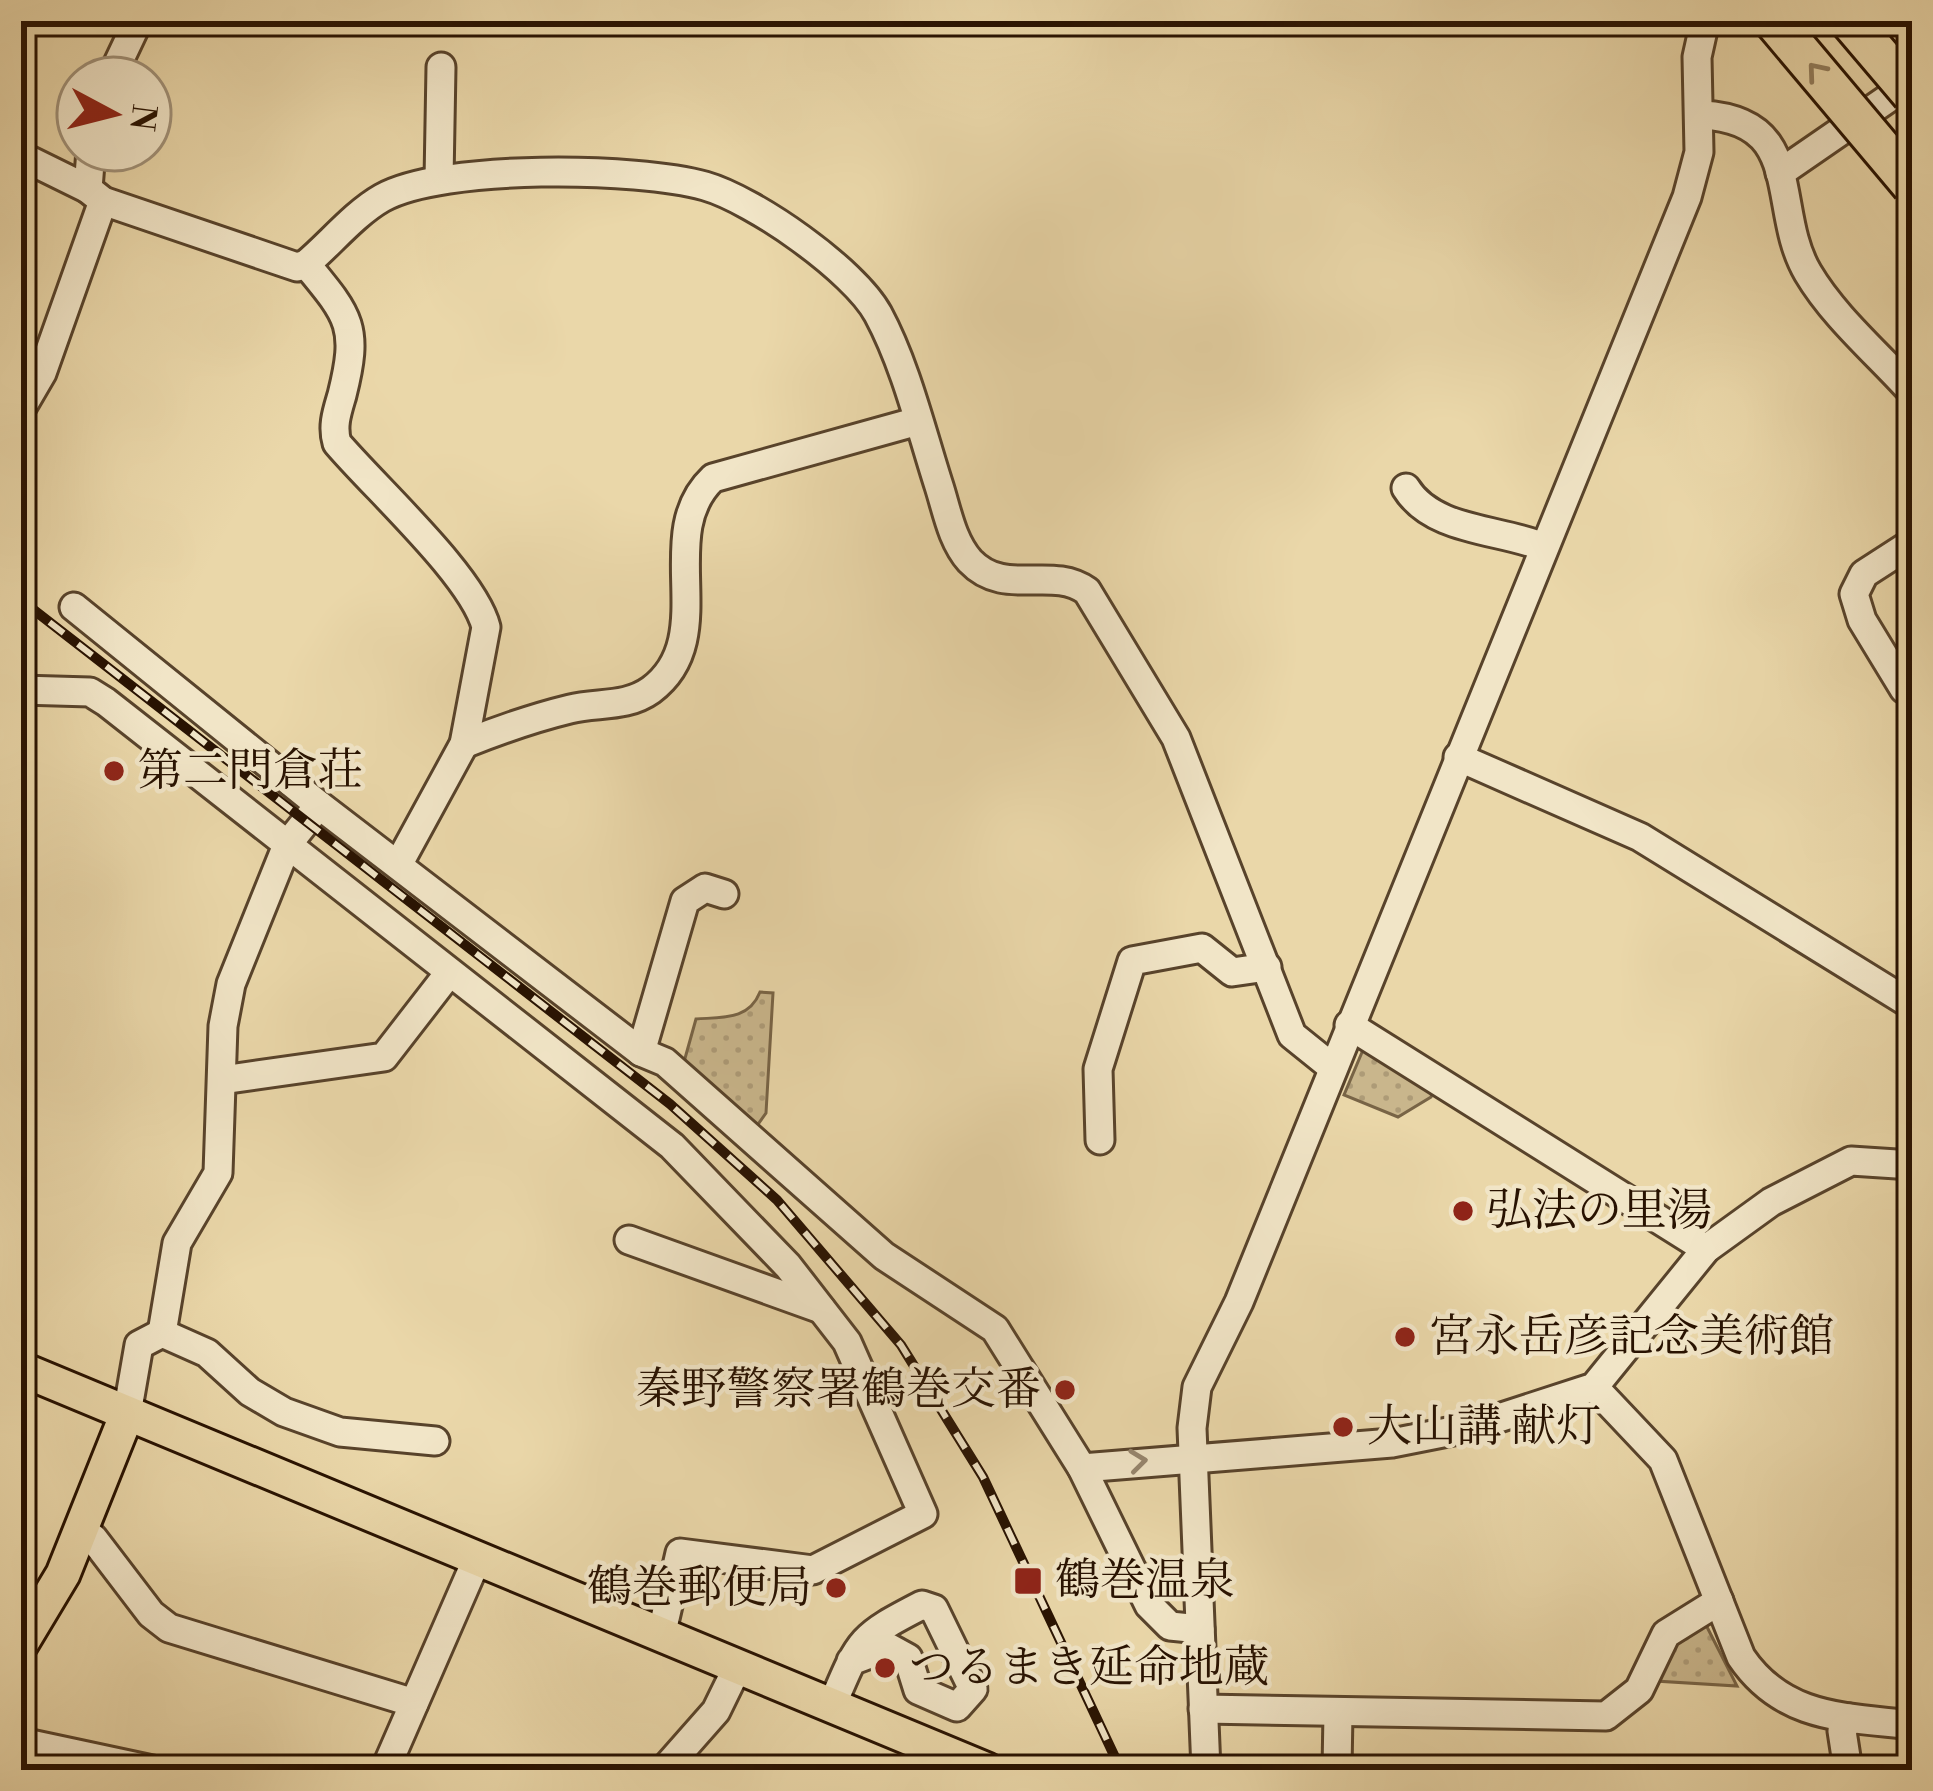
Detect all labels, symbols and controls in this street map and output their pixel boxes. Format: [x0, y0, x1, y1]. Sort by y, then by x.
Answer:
north arrow [54, 54, 174, 174]
one-way arrow [1808, 63, 1830, 85]
text: N [119, 102, 163, 133]
place label: 第二門倉荘 [138, 743, 363, 800]
marker: 第二門倉荘 [101, 758, 127, 784]
place label: 弘法の里湯 [1487, 1183, 1712, 1240]
marker: 弘法の里湯 [1450, 1198, 1476, 1224]
place label: 宮永岳彦記念美術館 [1429, 1309, 1834, 1366]
marker: 宮永岳彦記念美術館 [1392, 1324, 1418, 1350]
place label: 秦野警察署鶴巻交番 [636, 1362, 1041, 1419]
marker: 秦野警察署鶴巻交番 [1052, 1377, 1078, 1403]
place label: 大山講 献灯 [1367, 1399, 1601, 1456]
marker: 大山講 献灯 [1330, 1414, 1356, 1440]
one-way arrow [1128, 1449, 1147, 1475]
place label: 鶴巻温泉 [1055, 1553, 1235, 1610]
place label: 鶴巻郵便局 [587, 1560, 812, 1617]
marker: 鶴巻温泉 [1012, 1565, 1044, 1597]
marker: 鶴巻郵便局 [823, 1575, 849, 1601]
place label: つるまき延命地蔵 [909, 1640, 1269, 1697]
marker: つるまき延命地蔵 [872, 1655, 898, 1681]

